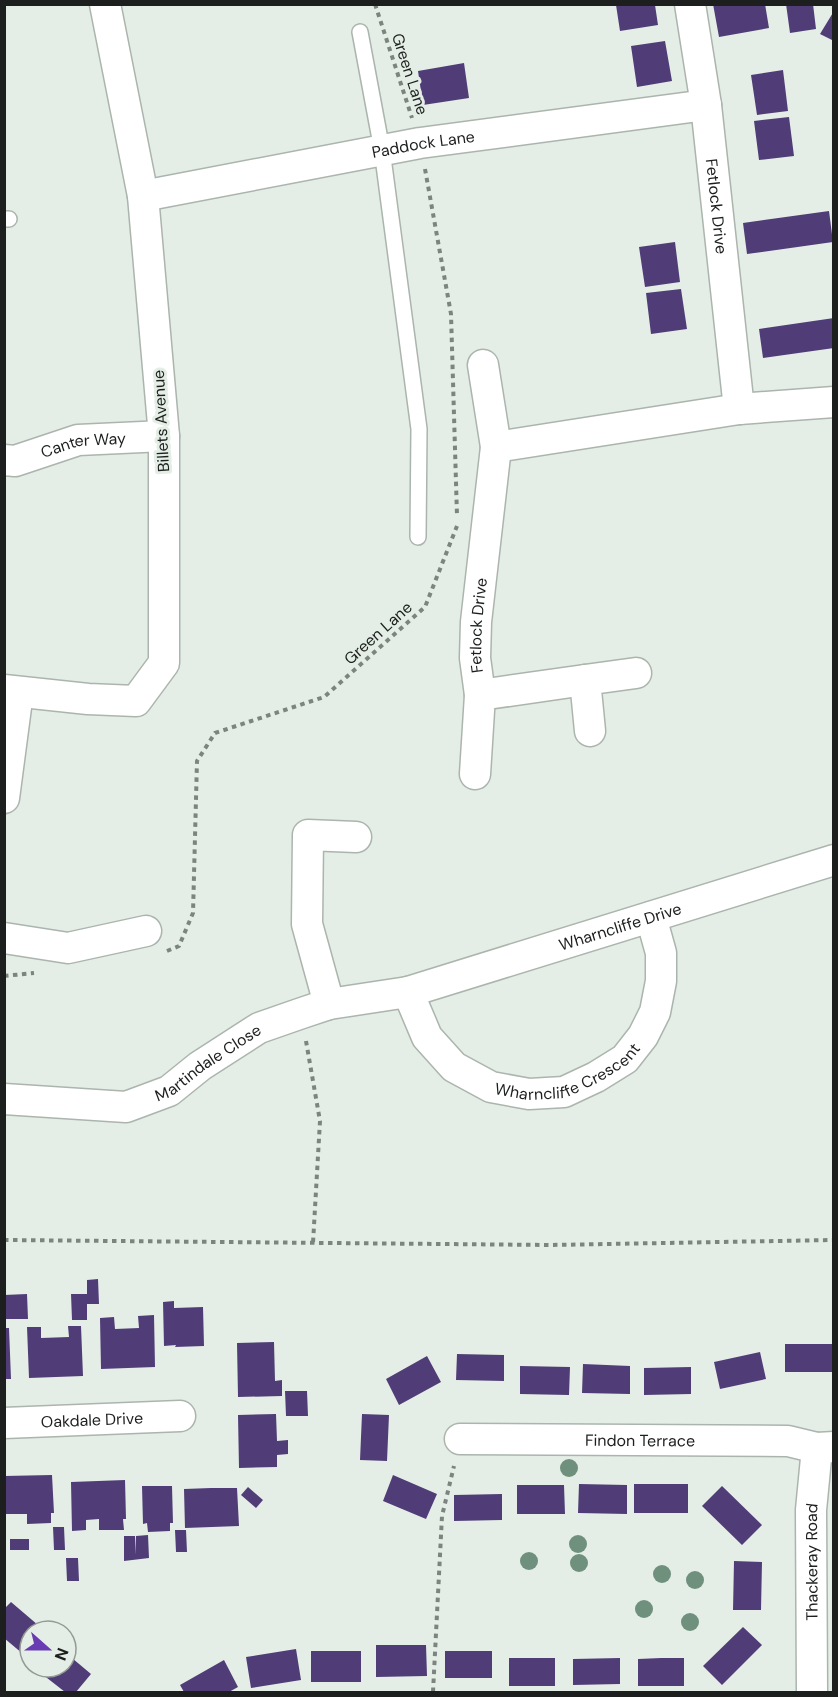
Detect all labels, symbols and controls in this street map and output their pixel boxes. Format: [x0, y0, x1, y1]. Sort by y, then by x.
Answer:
street label: Green Lane [387, 30, 433, 118]
street label: Paddock Lane [370, 125, 476, 163]
street label: Fetlock Drive [701, 157, 733, 255]
street label: Billets Avenue [148, 369, 174, 473]
street label: Canter Way [38, 427, 126, 462]
street label: Fetlock Drive [464, 577, 491, 675]
street label: Green Lane [339, 597, 417, 669]
street label: Wharncliffe Drive [556, 897, 684, 955]
street label: Martindale Close [152, 1019, 265, 1106]
street label: Wharncliffe Crescent [493, 1038, 644, 1105]
street label: Oakdale Drive [40, 1407, 143, 1432]
street label: Findon Terrace [585, 1429, 695, 1451]
street label: Thackeray Road [800, 1502, 822, 1621]
north arrow [18, 1619, 78, 1679]
text: N [50, 1645, 73, 1663]

